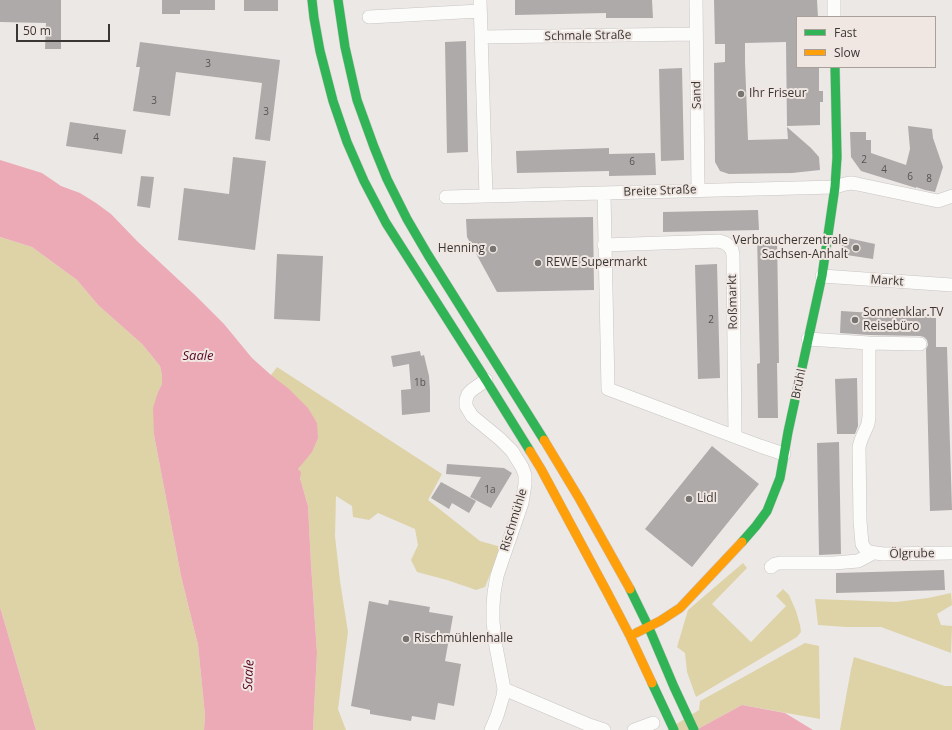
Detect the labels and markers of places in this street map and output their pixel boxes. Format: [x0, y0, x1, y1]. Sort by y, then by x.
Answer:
place label: Ihr Friseur [749, 87, 807, 101]
marker: Ihr Friseur [736, 89, 746, 99]
place label: Verbraucherzentrale Sachsen-Anhalt [733, 234, 848, 262]
place label: Henning [438, 242, 485, 256]
marker: Verbraucherzentrale Sachsen-Anhalt [851, 243, 861, 253]
marker: Henning [488, 244, 498, 254]
place label: REWE Supermarkt [546, 256, 647, 270]
marker: REWE Supermarkt [533, 258, 543, 268]
place label: Sonnenklar.TV Reisebüro [863, 306, 943, 334]
marker: Sonnenklar.TV Reisebüro [850, 315, 860, 325]
place label: Lidl [697, 492, 717, 506]
marker: Lidl [684, 494, 694, 504]
place label: Rischmühlenhalle [414, 632, 513, 646]
marker: Rischmühlenhalle [401, 634, 411, 644]

